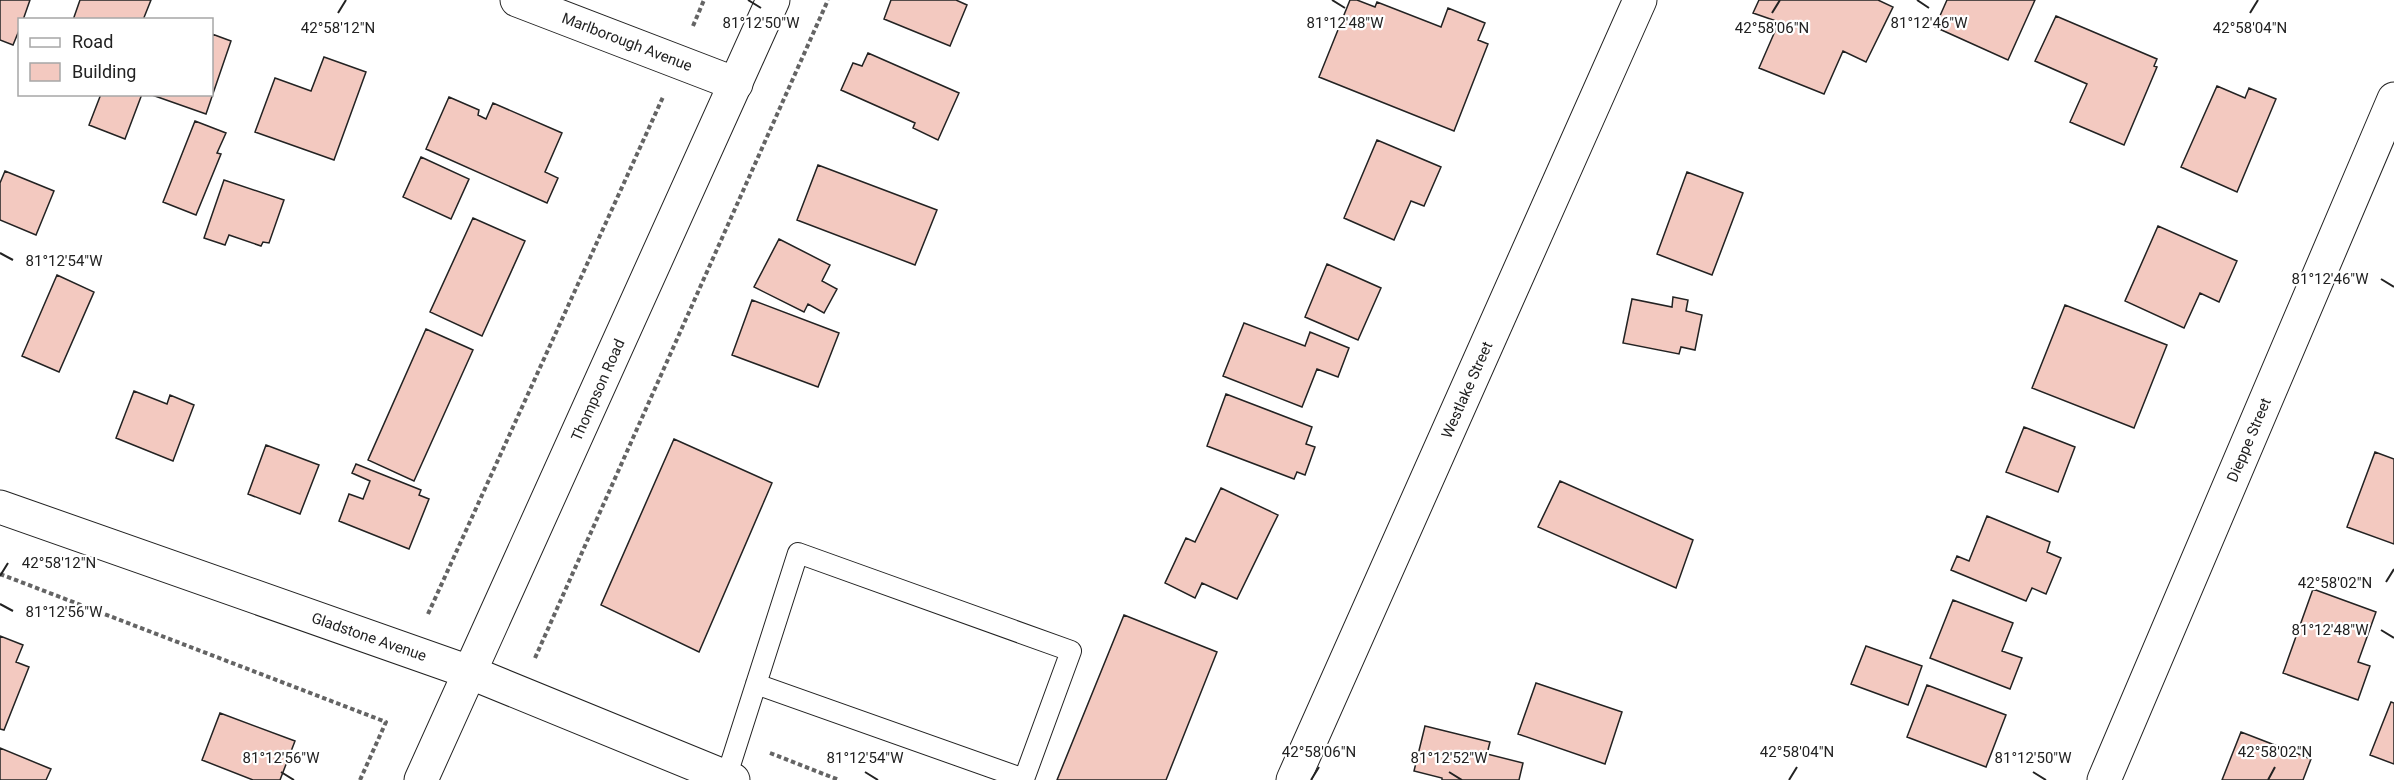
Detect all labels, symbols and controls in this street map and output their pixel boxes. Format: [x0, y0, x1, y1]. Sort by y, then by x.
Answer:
street label: Marlborough Avenue [559, 9, 695, 75]
text: 81°12'50"W [723, 14, 799, 32]
text: 81°12'48"W [1307, 14, 1383, 32]
text: 81°12'46"W [1891, 14, 1967, 32]
legend [18, 18, 213, 96]
text: 42°58'12"N [301, 19, 375, 37]
text: 42°58'06"N [1735, 19, 1809, 37]
text: 42°58'04"N [2213, 19, 2287, 37]
text: Road [72, 31, 113, 52]
text: Building [72, 61, 136, 82]
text: 81°12'54"W [26, 252, 102, 270]
text: 81°12'46"W [2292, 270, 2368, 288]
street label: Thompson Road [567, 336, 629, 444]
street label: Westlake Street [1438, 339, 1496, 441]
street label: Dieppe Street [2223, 395, 2275, 485]
text: 42°58'12"N [22, 554, 96, 572]
text: 42°58'02"N [2298, 574, 2372, 592]
text: 81°12'56"W [26, 603, 102, 621]
street label: Gladstone Avenue [309, 609, 429, 665]
text: 81°12'48"W [2292, 621, 2368, 639]
text: 42°58'06"N [1282, 743, 1356, 761]
text: 42°58'04"N [1760, 743, 1834, 761]
text: 42°58'02"N [2238, 743, 2312, 761]
text: 81°12'56"W [243, 749, 319, 767]
text: 81°12'54"W [827, 749, 903, 767]
text: 81°12'52"W [1411, 749, 1487, 767]
text: 81°12'50"W [1995, 749, 2071, 767]

